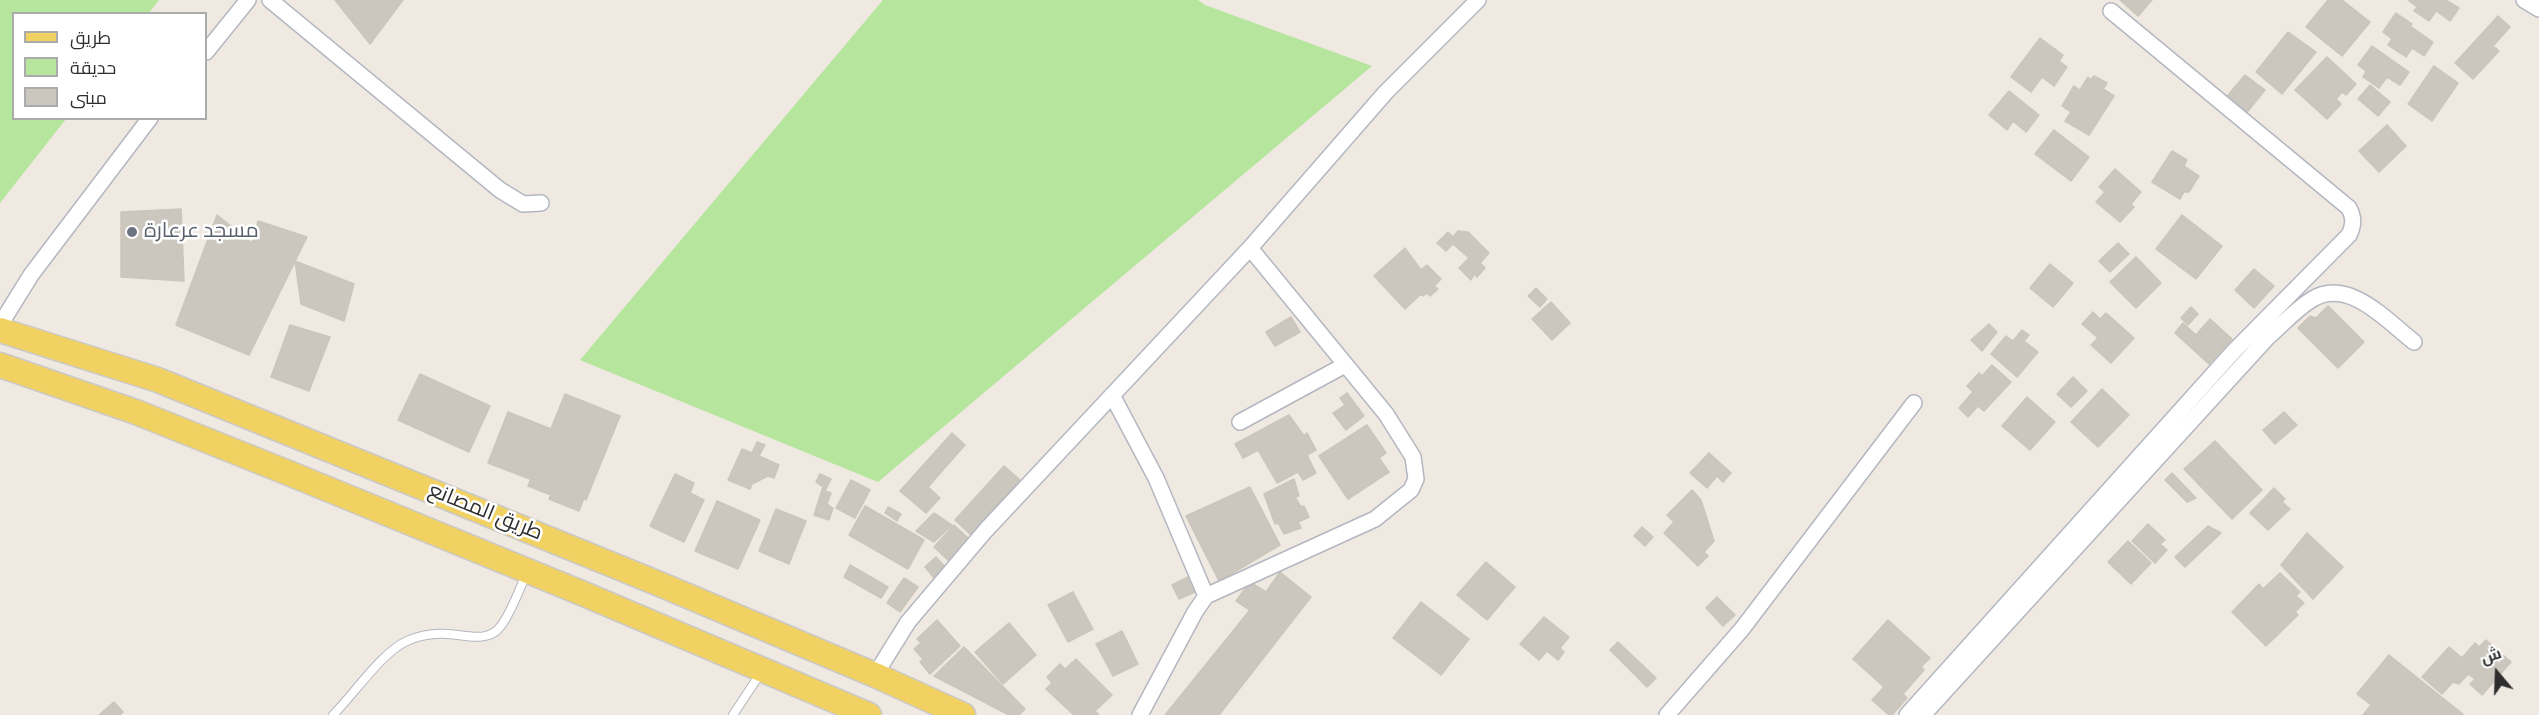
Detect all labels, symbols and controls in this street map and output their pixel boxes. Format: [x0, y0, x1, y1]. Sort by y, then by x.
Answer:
legend [12, 12, 207, 120]
text: طريق [70, 26, 111, 51]
text: حديقة [70, 56, 116, 81]
text: مبنى [70, 86, 107, 111]
place label: مسجد عرعارة [144, 219, 259, 245]
marker: مسجد عرعارة [125, 225, 139, 239]
street label: طريق المصانع [424, 479, 546, 547]
text: ش [2478, 642, 2504, 670]
north arrow [2467, 643, 2527, 703]

